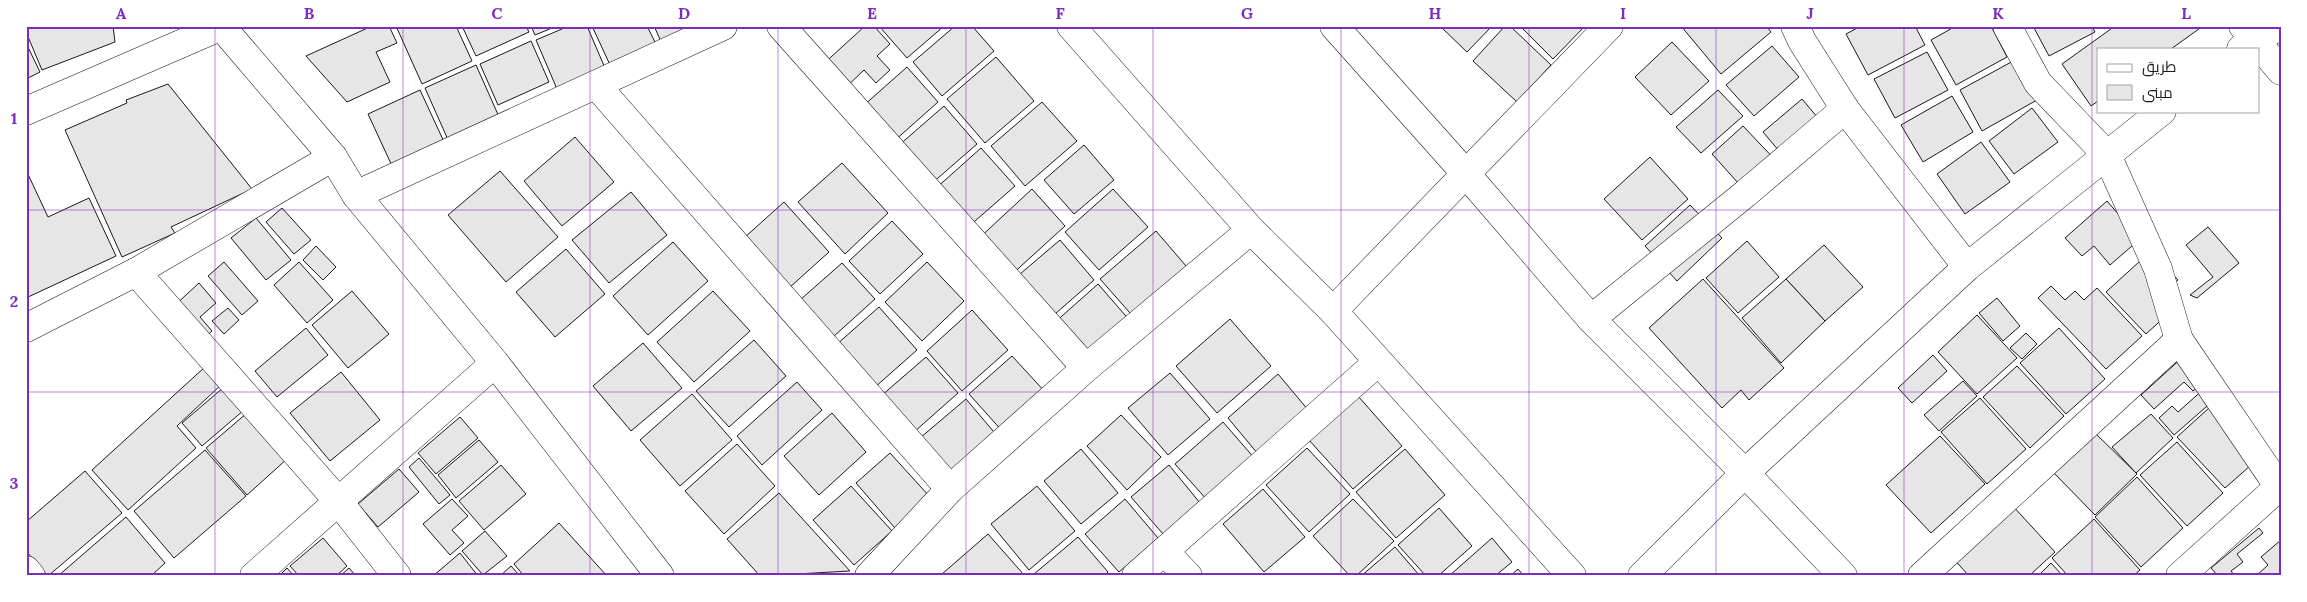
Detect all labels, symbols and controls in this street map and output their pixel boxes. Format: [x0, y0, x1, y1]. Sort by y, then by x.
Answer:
text: A [116, 3, 127, 23]
text: B [304, 3, 315, 23]
text: C [491, 3, 503, 23]
text: D [678, 3, 690, 23]
text: E [867, 3, 877, 23]
text: F [1055, 3, 1065, 23]
text: G [1241, 3, 1253, 23]
text: H [1429, 3, 1442, 23]
text: I [1620, 3, 1626, 23]
text: J [1806, 3, 1814, 23]
text: K [1992, 3, 2004, 23]
text: L [2181, 3, 2191, 23]
legend [2097, 48, 2260, 112]
text: طريق [2142, 57, 2176, 77]
text: مبنى [2142, 83, 2173, 103]
text: 1 [11, 108, 17, 128]
text: 2 [10, 291, 18, 311]
text: 3 [10, 473, 19, 493]

